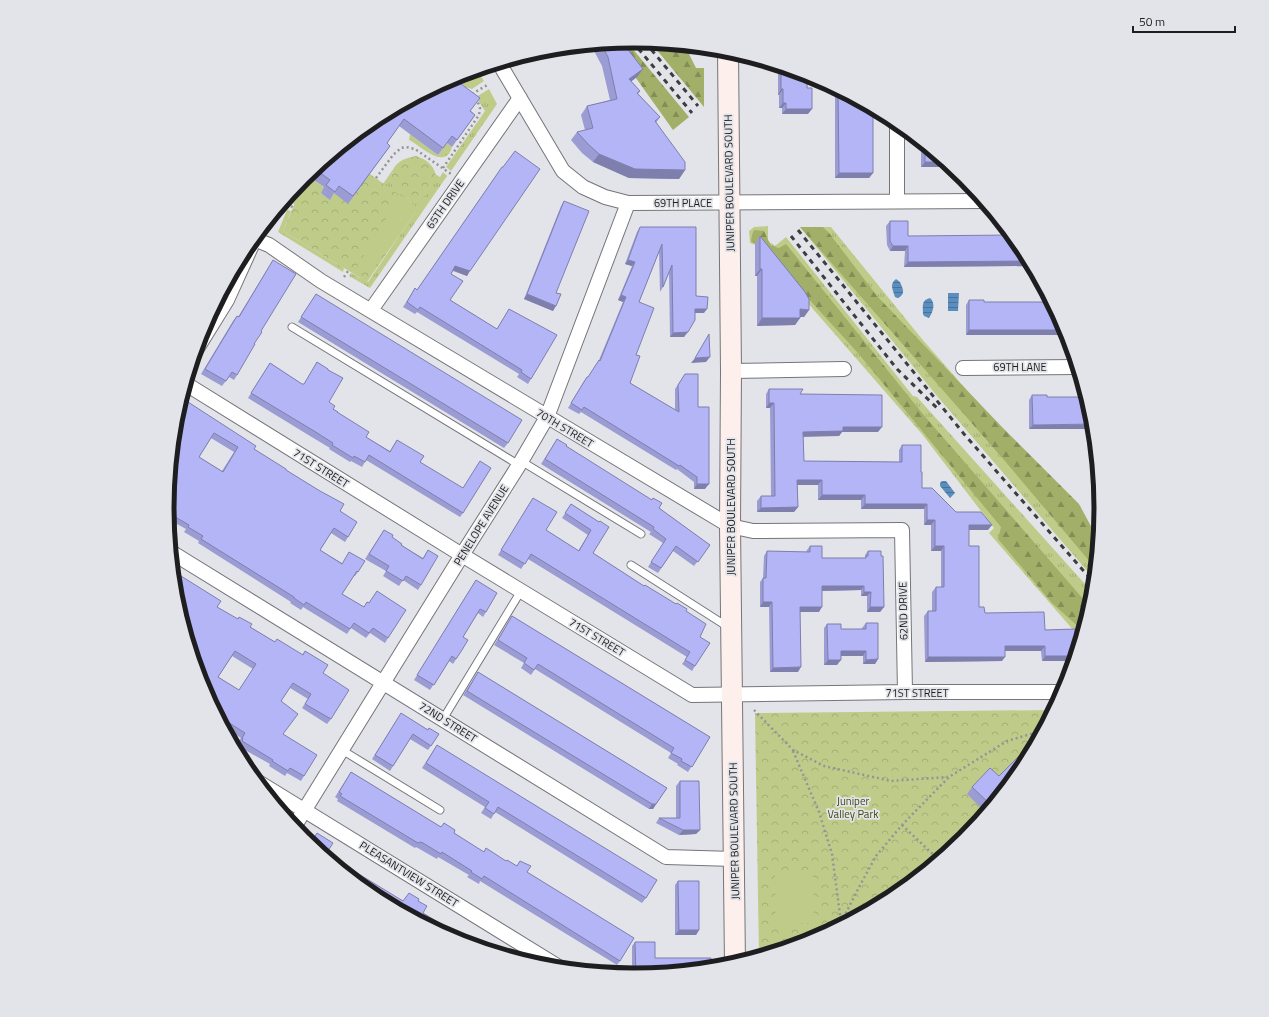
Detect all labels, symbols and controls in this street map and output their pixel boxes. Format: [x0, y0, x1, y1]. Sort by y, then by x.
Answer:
scale bar [1133, 8, 1235, 34]
text: 50 m [1139, 12, 1165, 31]
street label: JUNIPER BOULEVARD SOUTH [720, 114, 738, 252]
street label: 65TH DRIVE [422, 176, 468, 232]
street label: 69TH PLACE [654, 195, 712, 211]
street label: 69TH LANE [993, 359, 1047, 375]
street label: 70TH STREET [533, 405, 597, 452]
street label: JUNIPER BOULEVARD SOUTH [723, 438, 739, 576]
street label: 71ST STREET [290, 445, 352, 492]
street label: PENELOPE AVENUE [450, 481, 512, 569]
street label: 62ND DRIVE [894, 582, 912, 640]
street label: 71ST STREET [566, 614, 628, 660]
street label: 71ST STREET [886, 685, 949, 701]
street label: 72ND STREET [416, 698, 480, 746]
street label: JUNIPER BOULEVARD SOUTH [725, 762, 743, 900]
park label: Juniper Valley Park [828, 793, 879, 822]
street label: PLEASANTVIEW STREET [356, 837, 462, 911]

